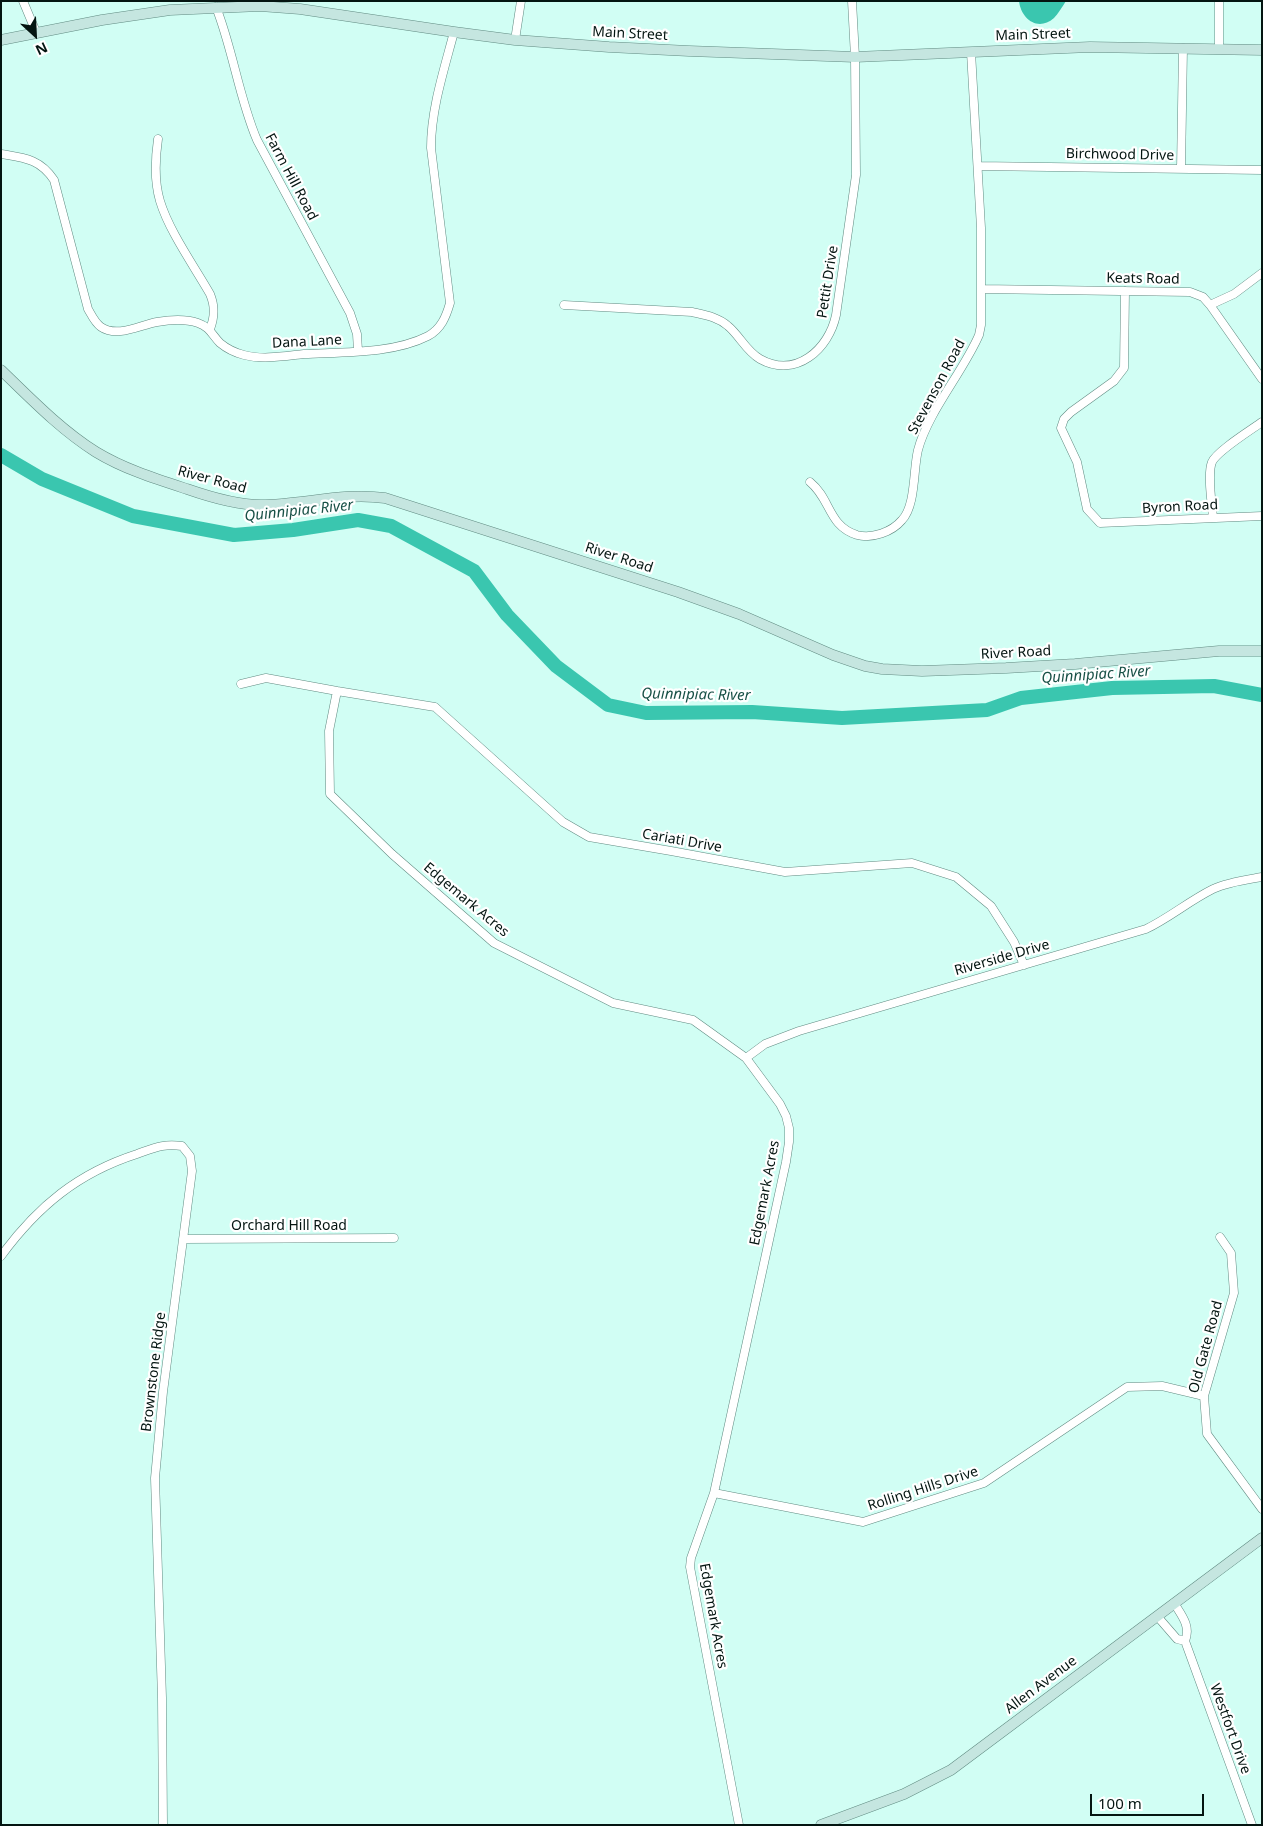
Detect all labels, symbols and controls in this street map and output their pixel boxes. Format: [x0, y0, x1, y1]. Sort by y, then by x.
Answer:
north arrow [10, 10, 60, 60]
street label: Main Street [592, 24, 668, 44]
street label: Main Street [995, 25, 1071, 45]
text: N [32, 38, 51, 60]
street label: Farm Hill Road [261, 131, 321, 223]
street label: Birchwood Drive [1066, 146, 1174, 164]
street label: Pettit Drive [814, 244, 842, 320]
street label: Keats Road [1106, 270, 1180, 288]
street label: Dana Lane [272, 332, 342, 352]
street label: Stevenson Road [905, 337, 969, 437]
street label: River Road [176, 463, 248, 497]
water label: Quinnipiac River [244, 496, 354, 526]
street label: Byron Road [1142, 497, 1218, 517]
street label: River Road [583, 539, 655, 577]
street label: River Road [980, 643, 1052, 663]
water label: Quinnipiac River [1041, 662, 1151, 688]
water label: Quinnipiac River [641, 685, 751, 705]
street label: Cariati Drive [641, 826, 723, 856]
street label: Edgemark Acres [420, 859, 512, 941]
street label: Riverside Drive [952, 936, 1052, 980]
street label: Edgemark Acres [747, 1139, 783, 1247]
street label: Orchard Hill Road [231, 1218, 347, 1234]
street label: Old Gate Road [1186, 1299, 1226, 1395]
street label: Brownstone Ridge [138, 1311, 170, 1433]
street label: Rolling Hills Drive [866, 1463, 980, 1515]
street label: Edgemark Acres [695, 1562, 731, 1670]
street label: Allen Avenue [1002, 1653, 1080, 1717]
street label: Westfort Drive [1206, 1682, 1254, 1776]
scale bar [1093, 1784, 1207, 1816]
text: 100 m [1098, 1793, 1142, 1813]

